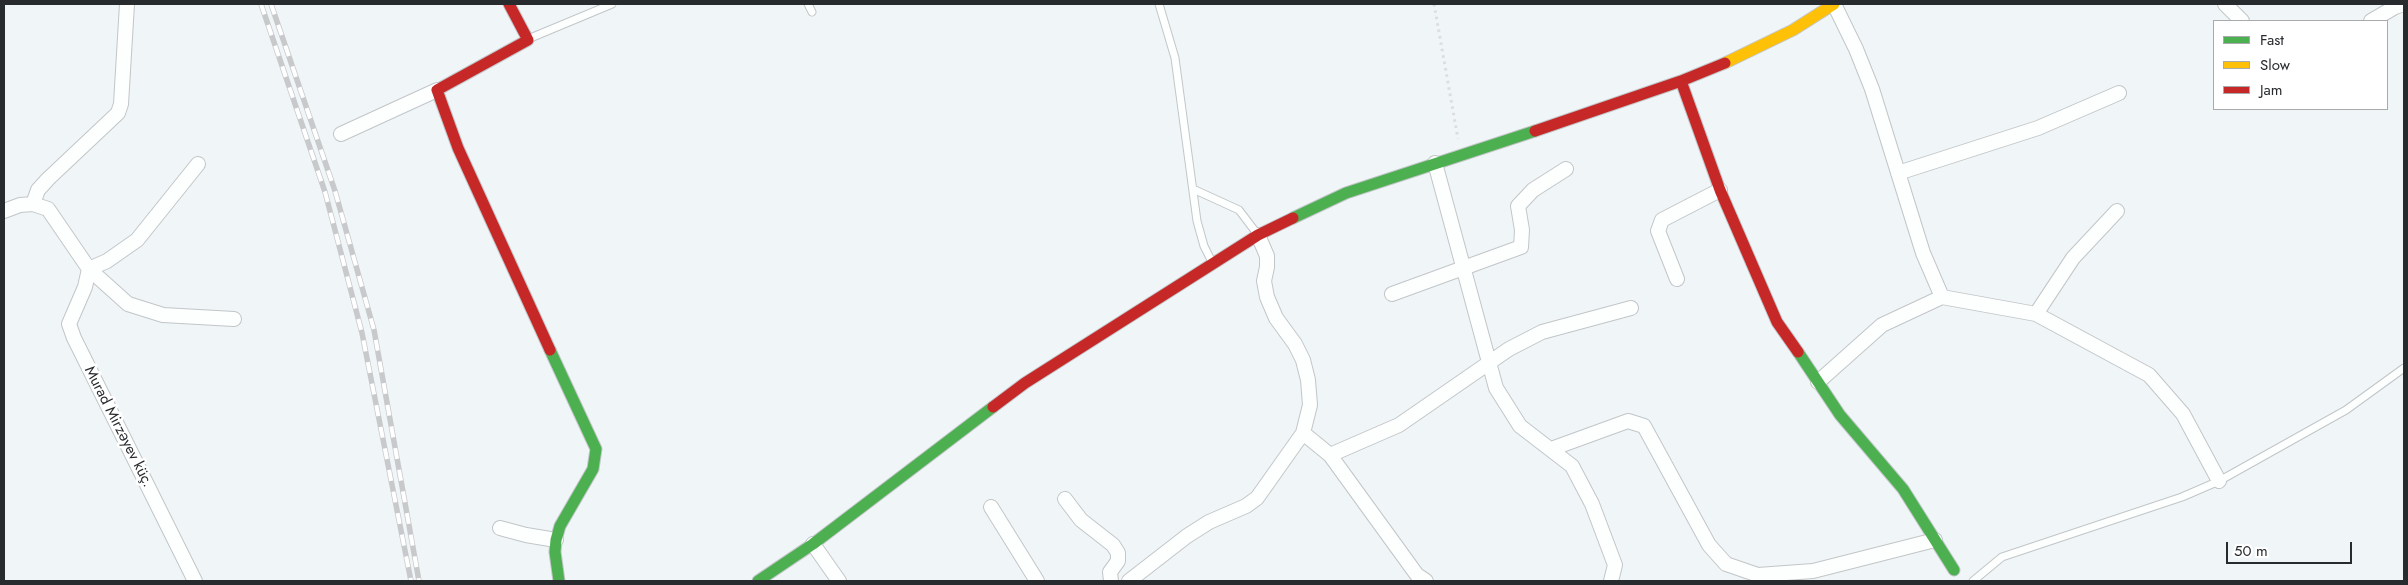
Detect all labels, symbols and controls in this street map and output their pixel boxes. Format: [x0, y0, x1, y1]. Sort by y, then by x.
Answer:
legend [2213, 20, 2388, 110]
text: Fast [2260, 29, 2284, 51]
text: Slow [2260, 54, 2290, 76]
text: Jam [2260, 79, 2283, 101]
street label: Murad Mirzəyev küç. [80, 363, 156, 491]
scale bar [2228, 532, 2354, 564]
text: 50 m [2234, 540, 2268, 562]

